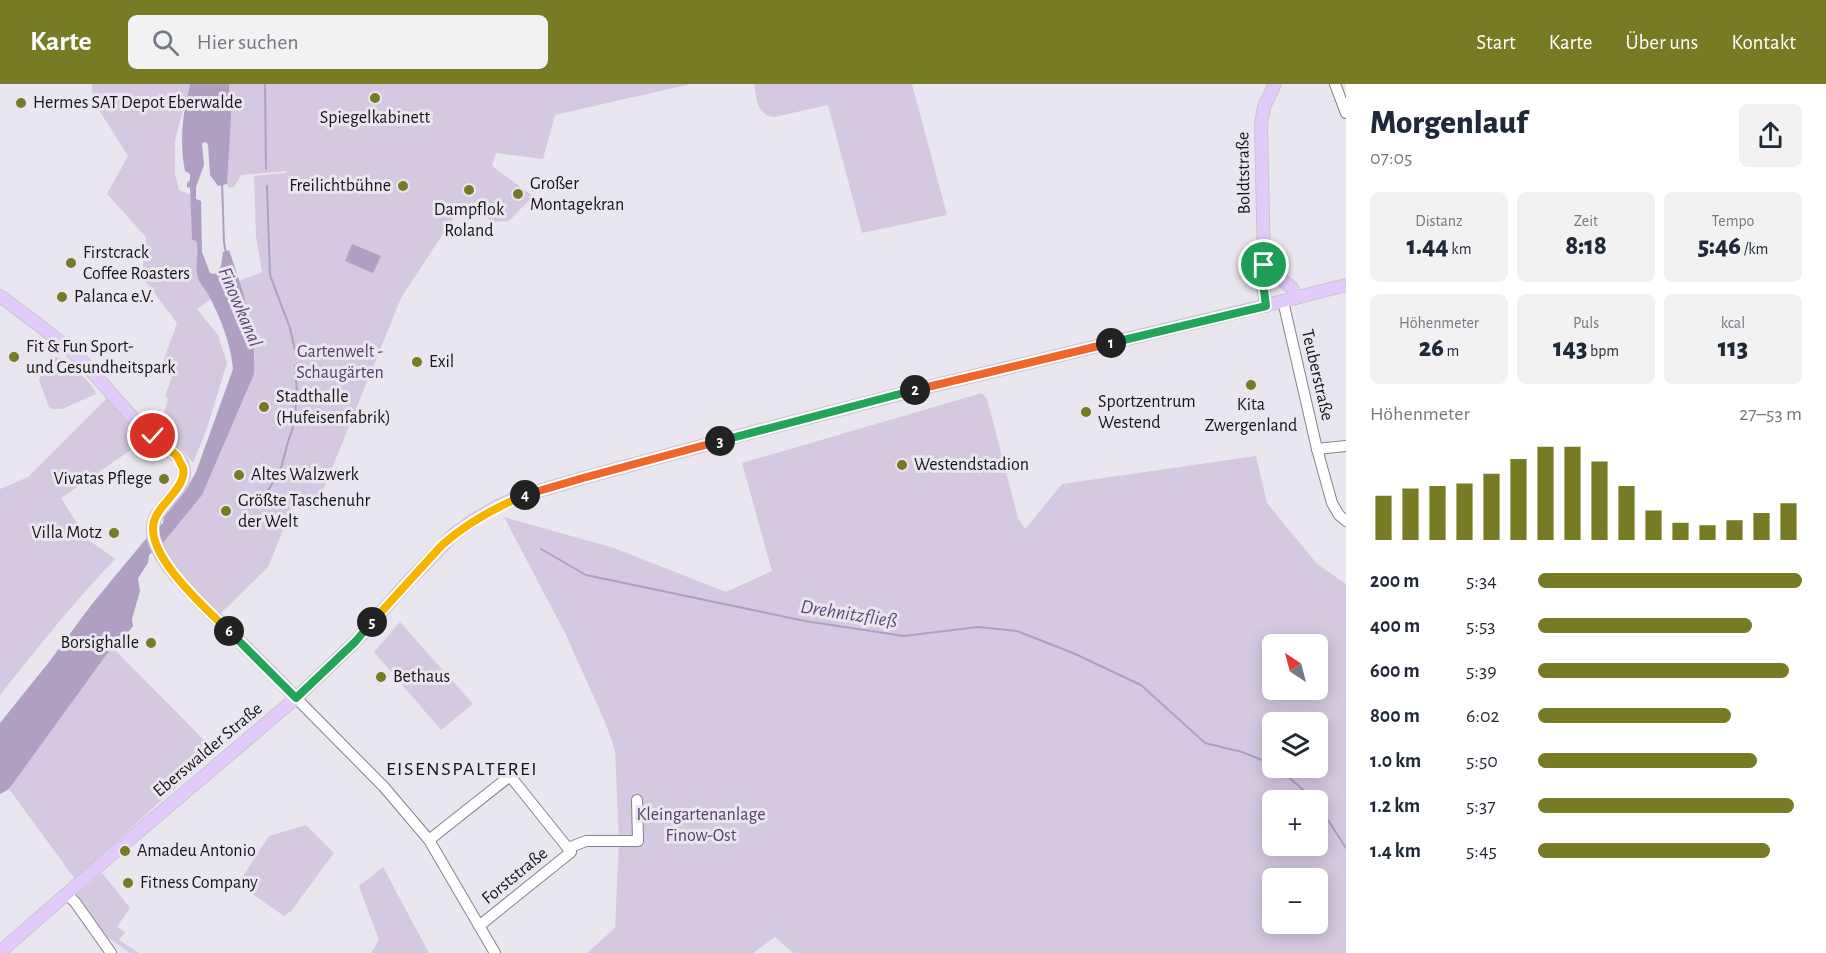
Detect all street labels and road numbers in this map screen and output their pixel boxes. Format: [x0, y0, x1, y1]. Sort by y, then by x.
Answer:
street label: Boldtstraße [1234, 132, 1254, 214]
street label: Teuberstraße [1298, 328, 1336, 422]
street label: Eberswalder Straße [150, 699, 266, 801]
street label: Forststraße [479, 844, 551, 908]

